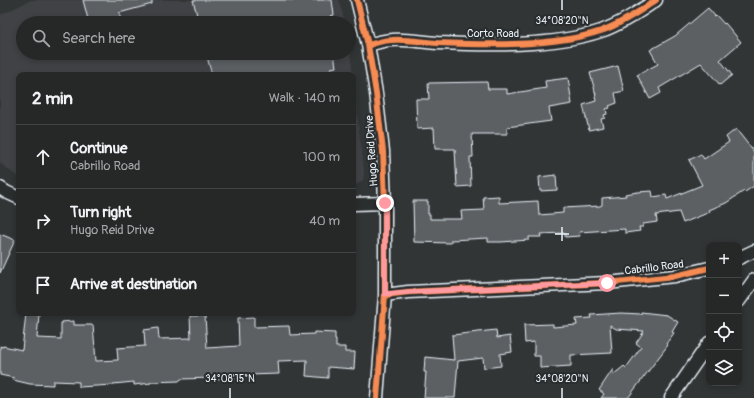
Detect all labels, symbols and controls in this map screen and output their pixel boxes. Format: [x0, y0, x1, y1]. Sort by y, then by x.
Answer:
text: 34°08'20"N [536, 15, 589, 27]
search box [16, 16, 356, 60]
icon: search [30, 27, 52, 49]
street label: Corto Road [467, 27, 519, 40]
text: Search here [62, 29, 135, 48]
text: 2 min [32, 88, 73, 109]
text: Walk · 140 m [269, 90, 340, 106]
street label: Hugo Reid Drive [362, 114, 380, 187]
text: Continue [70, 139, 128, 158]
icon: ahead [32, 146, 54, 168]
text: 100 m [303, 149, 340, 165]
text: Cabrillo Road [70, 158, 140, 174]
route end [376, 194, 394, 212]
text: Turn right [70, 203, 131, 222]
icon: right [32, 210, 54, 232]
text: 40 m [309, 213, 340, 229]
text: Hugo Reid Drive [70, 222, 154, 238]
map controls [706, 242, 742, 386]
button: + [706, 242, 742, 278]
street label: Cabrillo Road [624, 257, 684, 278]
icon: arrive [32, 274, 54, 296]
route start [598, 274, 616, 292]
text: Arrive at destination [70, 275, 197, 294]
button: − [706, 278, 742, 314]
button: locate [706, 314, 742, 350]
button: layers [706, 350, 742, 386]
text: 34°08'15"N [205, 373, 255, 385]
text: 34°08'20"N [536, 373, 589, 385]

